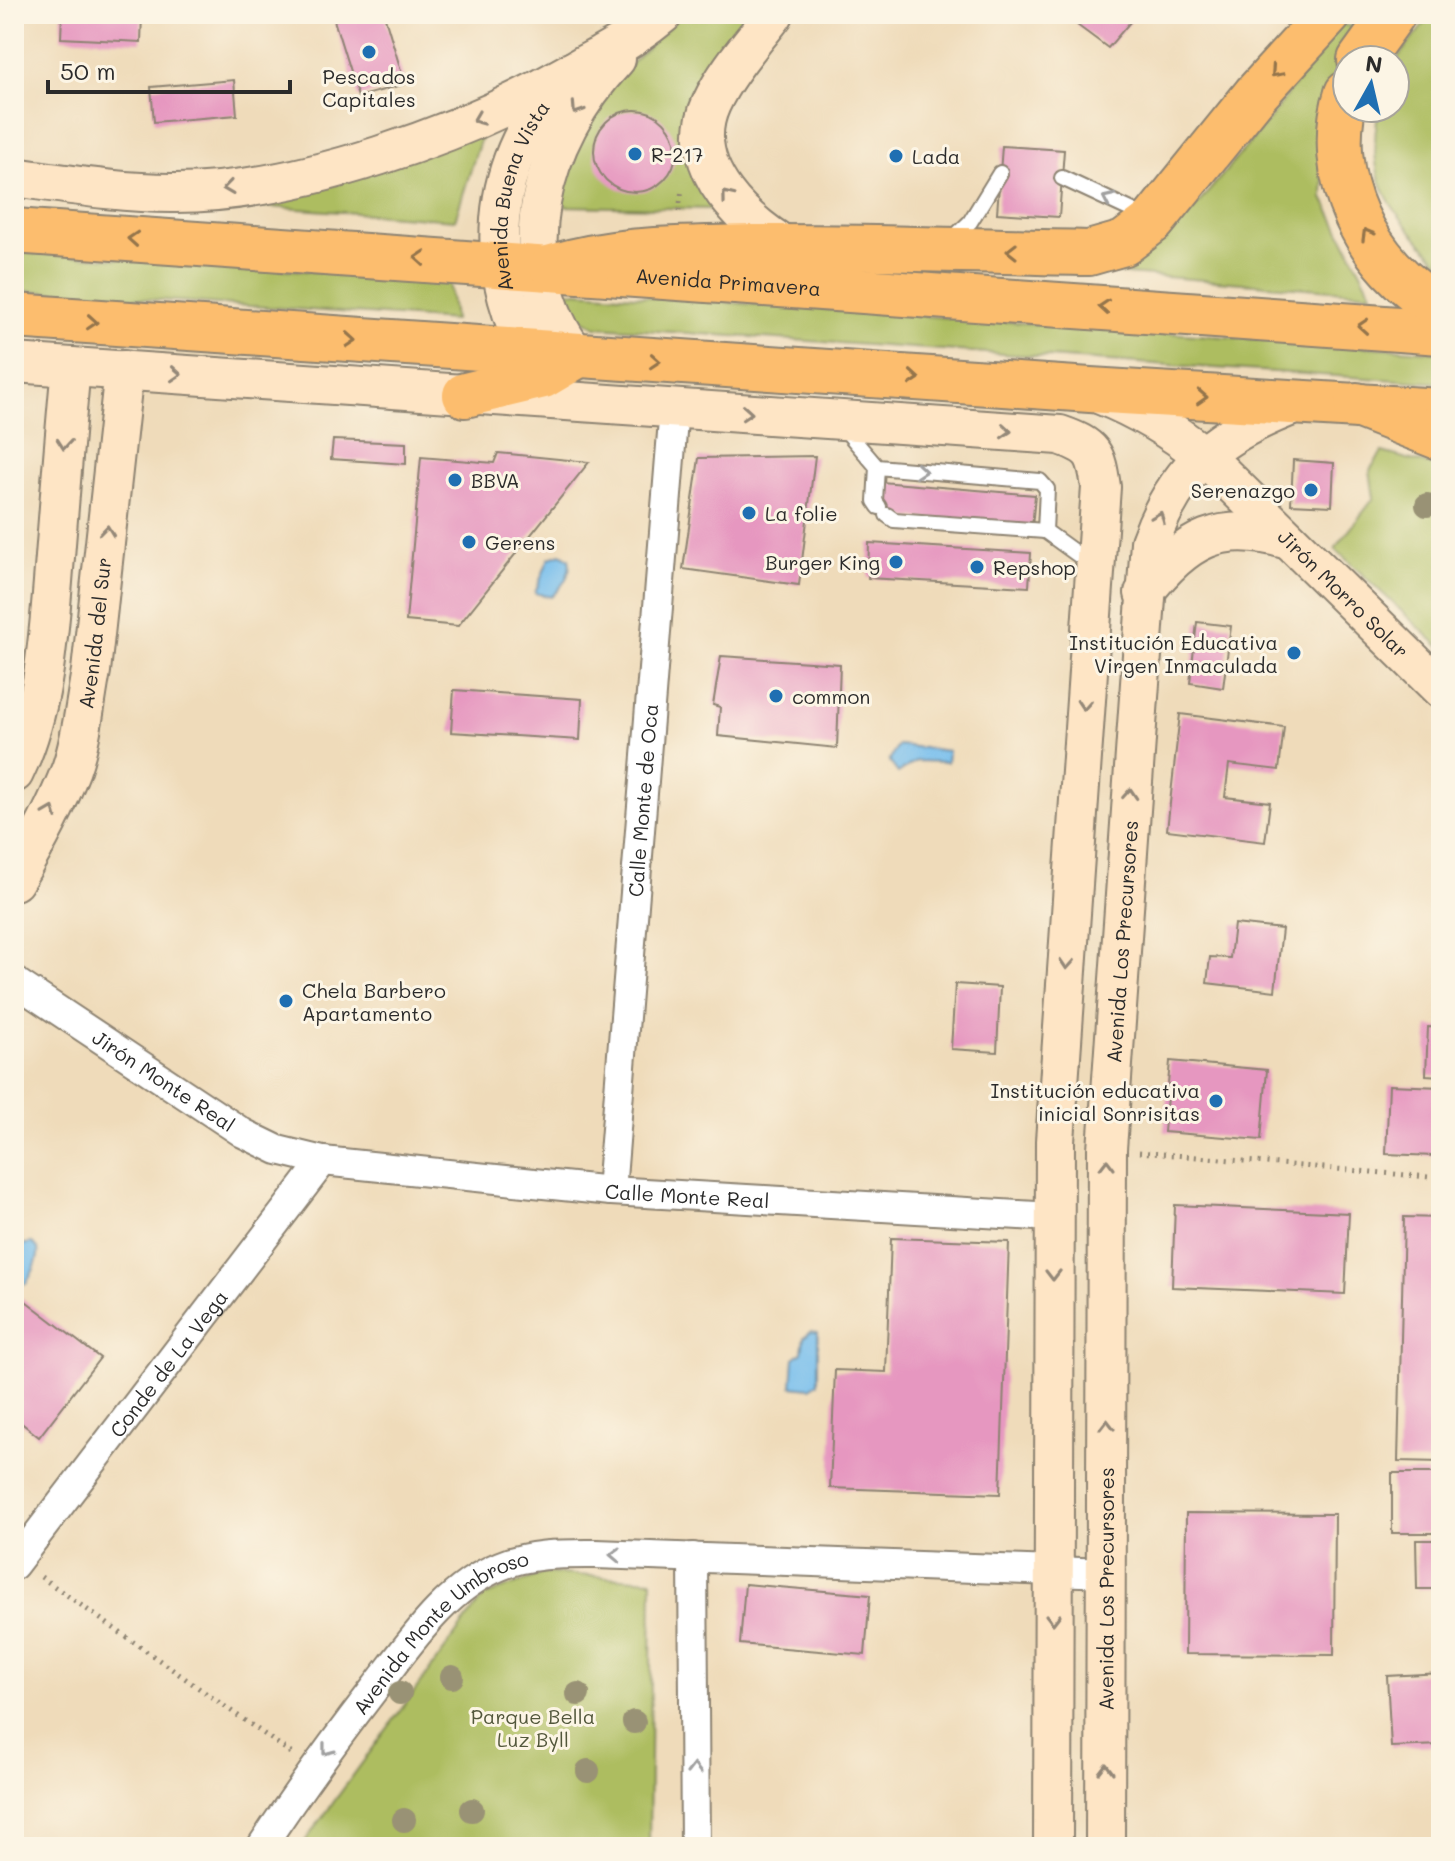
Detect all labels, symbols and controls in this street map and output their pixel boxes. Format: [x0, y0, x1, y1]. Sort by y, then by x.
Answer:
marker: Pescados Capitales [360, 43, 378, 61]
scale bar [48, 44, 290, 94]
north arrow [1331, 44, 1411, 124]
text: N [1364, 48, 1384, 79]
text: 50 m [60, 55, 116, 86]
one-way arrow [1272, 62, 1286, 77]
place label: Pescados Capitales [322, 63, 416, 112]
street label: Avenida Buena Vista [486, 95, 555, 294]
one-way arrow [572, 100, 587, 115]
one-way arrow [472, 109, 486, 126]
place label: R-217 [651, 141, 703, 167]
place label: Lada [912, 143, 960, 169]
marker: R-217 [626, 145, 644, 163]
marker: Lada [887, 147, 905, 165]
one-way arrow [222, 179, 235, 196]
one-way arrow [723, 190, 737, 205]
one-way arrow [1101, 193, 1116, 209]
one-way arrow [1361, 228, 1376, 243]
one-way arrow [126, 231, 139, 248]
one-way arrow [1005, 243, 1018, 260]
one-way arrow [413, 250, 426, 267]
street label: Avenida Primavera [635, 262, 822, 301]
one-way arrow [1097, 299, 1110, 316]
one-way arrow [86, 313, 99, 330]
one-way arrow [1356, 318, 1369, 335]
one-way arrow [345, 331, 358, 348]
one-way arrow [649, 352, 662, 369]
one-way arrow [170, 365, 183, 382]
one-way arrow [908, 370, 921, 387]
one-way arrow [1196, 388, 1209, 405]
one-way arrow [741, 404, 754, 421]
one-way arrow [1000, 422, 1013, 439]
one-way arrow [56, 438, 73, 451]
one-way arrow [915, 462, 928, 479]
place label: BBVA [471, 467, 520, 493]
marker: BBVA [446, 471, 464, 489]
place label: Serenazgo [1191, 477, 1295, 503]
marker: Serenazgo [1302, 481, 1320, 499]
place label: La folie [765, 500, 838, 526]
marker: La folie [740, 504, 758, 522]
one-way arrow [1149, 511, 1166, 525]
street label: Jirón Morro Solar [1273, 523, 1415, 663]
one-way arrow [98, 524, 115, 537]
place label: Gerens [485, 529, 555, 555]
marker: Gerens [460, 533, 478, 551]
place label: Burger King [765, 549, 880, 575]
marker: Burger King [887, 553, 905, 571]
place label: Repshop [993, 554, 1076, 580]
street label: Avenida del Sur [72, 556, 116, 710]
marker: Repshop [968, 558, 986, 576]
place label: Institución Educativa Virgen Inmaculada [1069, 629, 1278, 678]
marker: Institución Educativa Virgen Inmaculada [1285, 644, 1303, 662]
place label: common [792, 683, 870, 709]
marker: common [767, 687, 785, 705]
one-way arrow [1076, 699, 1093, 712]
street label: Calle Monte de Oca [622, 703, 663, 898]
one-way arrow [1121, 787, 1138, 800]
one-way arrow [41, 806, 58, 820]
street label: Avenida Los Precursores [1100, 819, 1143, 1064]
one-way arrow [1059, 958, 1076, 971]
place label: Chela Barbero Apartamento [302, 977, 446, 1026]
marker: Chela Barbero Apartamento [277, 992, 295, 1010]
street label: Jirón Monte Real [88, 1024, 240, 1137]
place label: Institución educativa inicial Sonrisitas [990, 1077, 1200, 1126]
marker: Institución educativa inicial Sonrisitas [1207, 1092, 1225, 1110]
one-way arrow [1098, 1158, 1116, 1171]
street label: Calle Monte Real [604, 1178, 770, 1213]
one-way arrow [1044, 1269, 1062, 1282]
street label: Conde de La Vega [104, 1284, 233, 1442]
one-way arrow [1098, 1418, 1116, 1431]
street label: Avenida Los Precursores [1092, 1467, 1119, 1711]
street label: Avenida Monte Umbroso [347, 1545, 531, 1719]
one-way arrow [608, 1546, 621, 1563]
one-way arrow [1044, 1613, 1062, 1626]
park label: Parque Bella Luz Byll [471, 1703, 595, 1752]
one-way arrow [322, 1741, 337, 1755]
one-way arrow [685, 1762, 703, 1775]
one-way arrow [1097, 1762, 1115, 1775]

